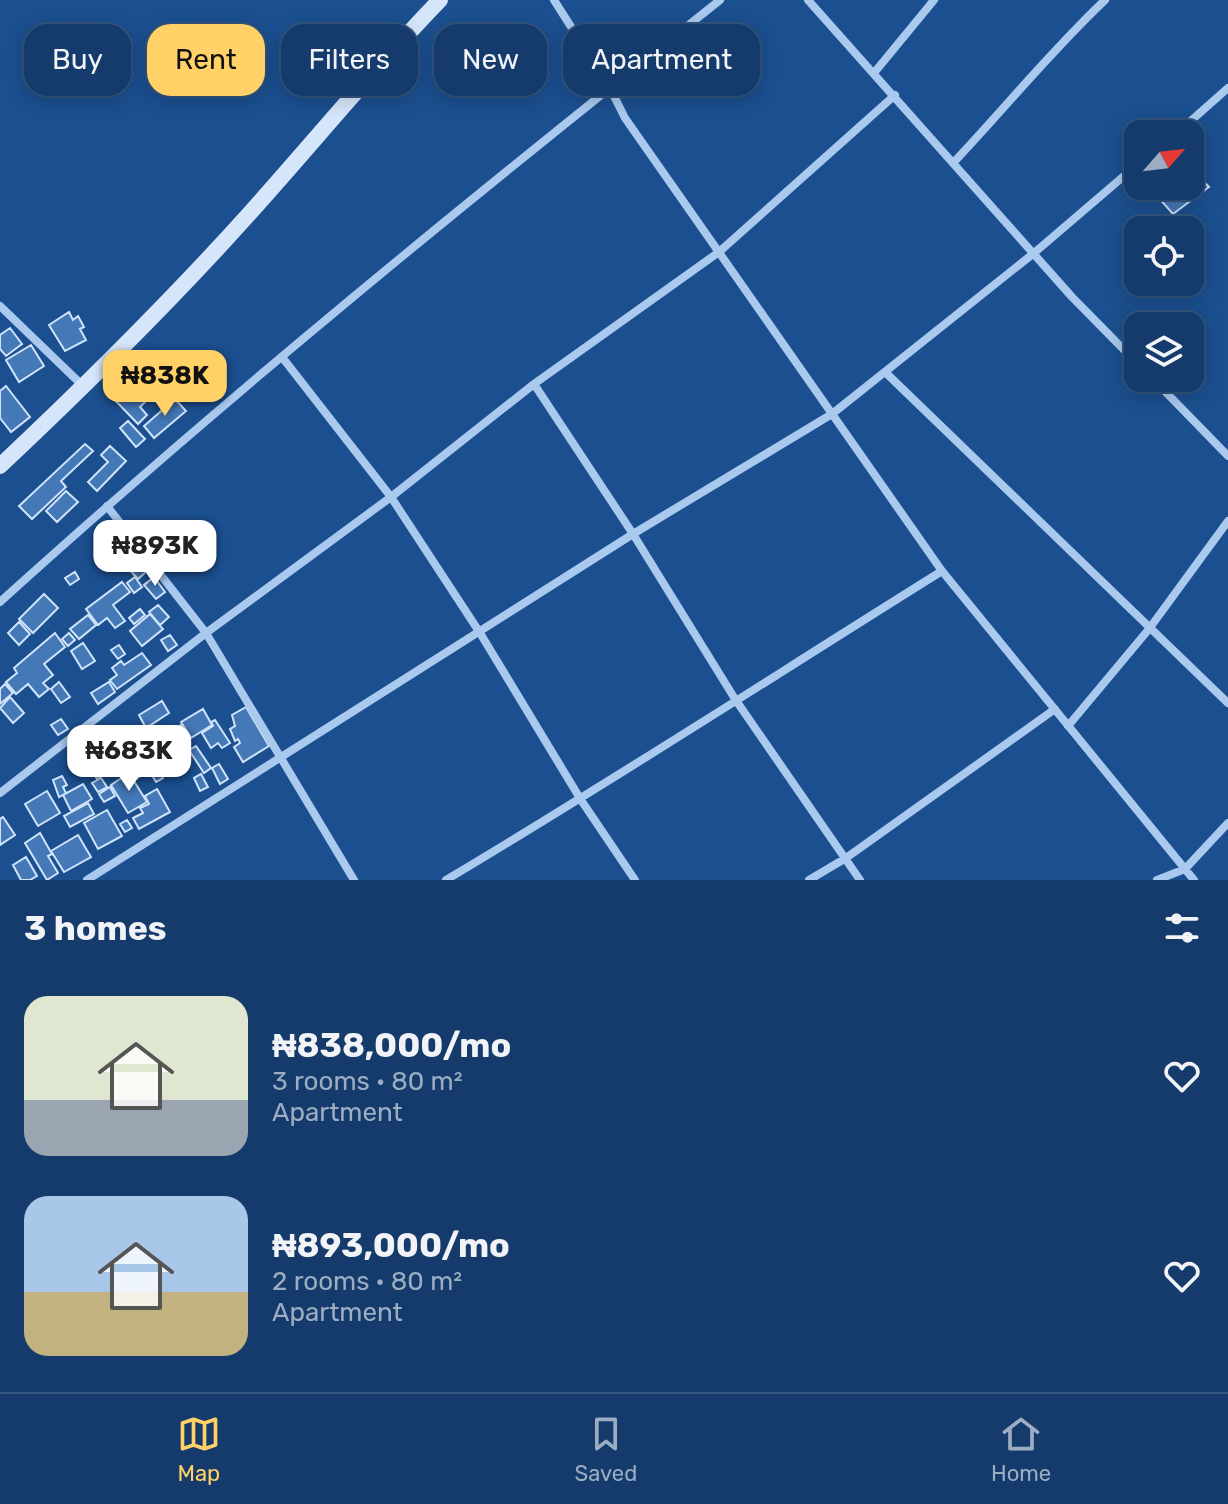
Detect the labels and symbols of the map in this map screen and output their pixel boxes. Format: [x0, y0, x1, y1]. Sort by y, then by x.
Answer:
north arrow [1124, 120, 1204, 200]
pin: ₦838K [109, 350, 221, 418]
pin: ₦893K [99, 520, 211, 588]
pin: ₦683K [73, 725, 185, 793]

